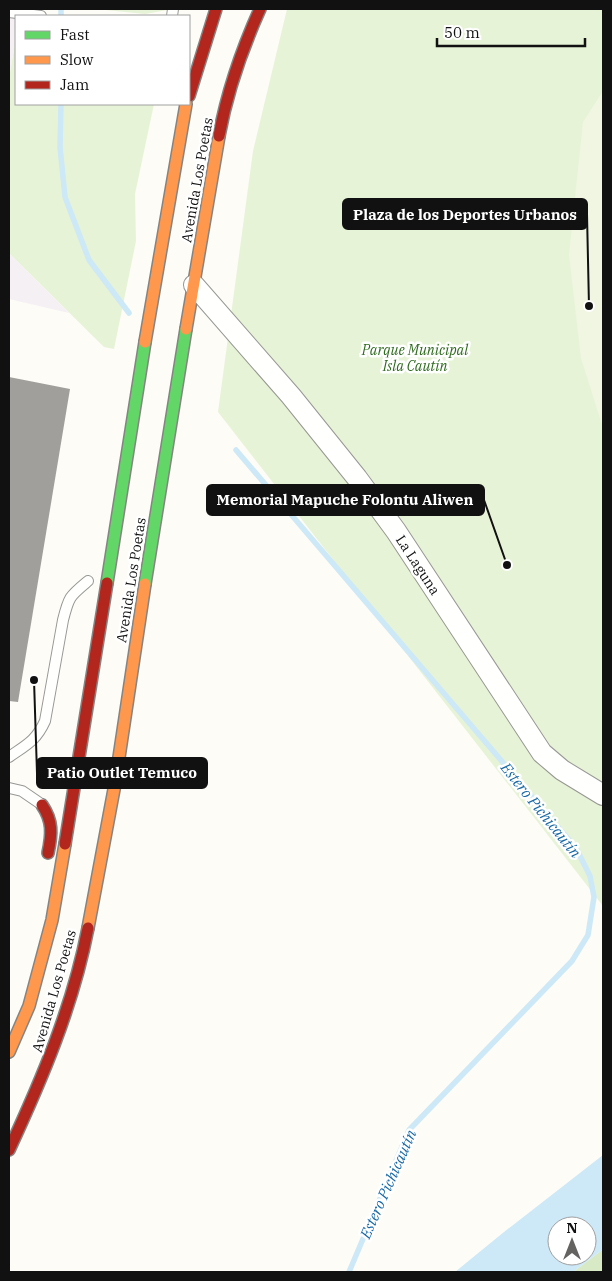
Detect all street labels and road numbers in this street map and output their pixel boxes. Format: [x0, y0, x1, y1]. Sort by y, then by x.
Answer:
street label: Avenida Los Poetas [177, 116, 217, 244]
street label: Avenida Los Poetas [112, 516, 150, 644]
street label: La Laguna [392, 532, 444, 599]
street label: Avenida Los Poetas [28, 928, 80, 1054]

